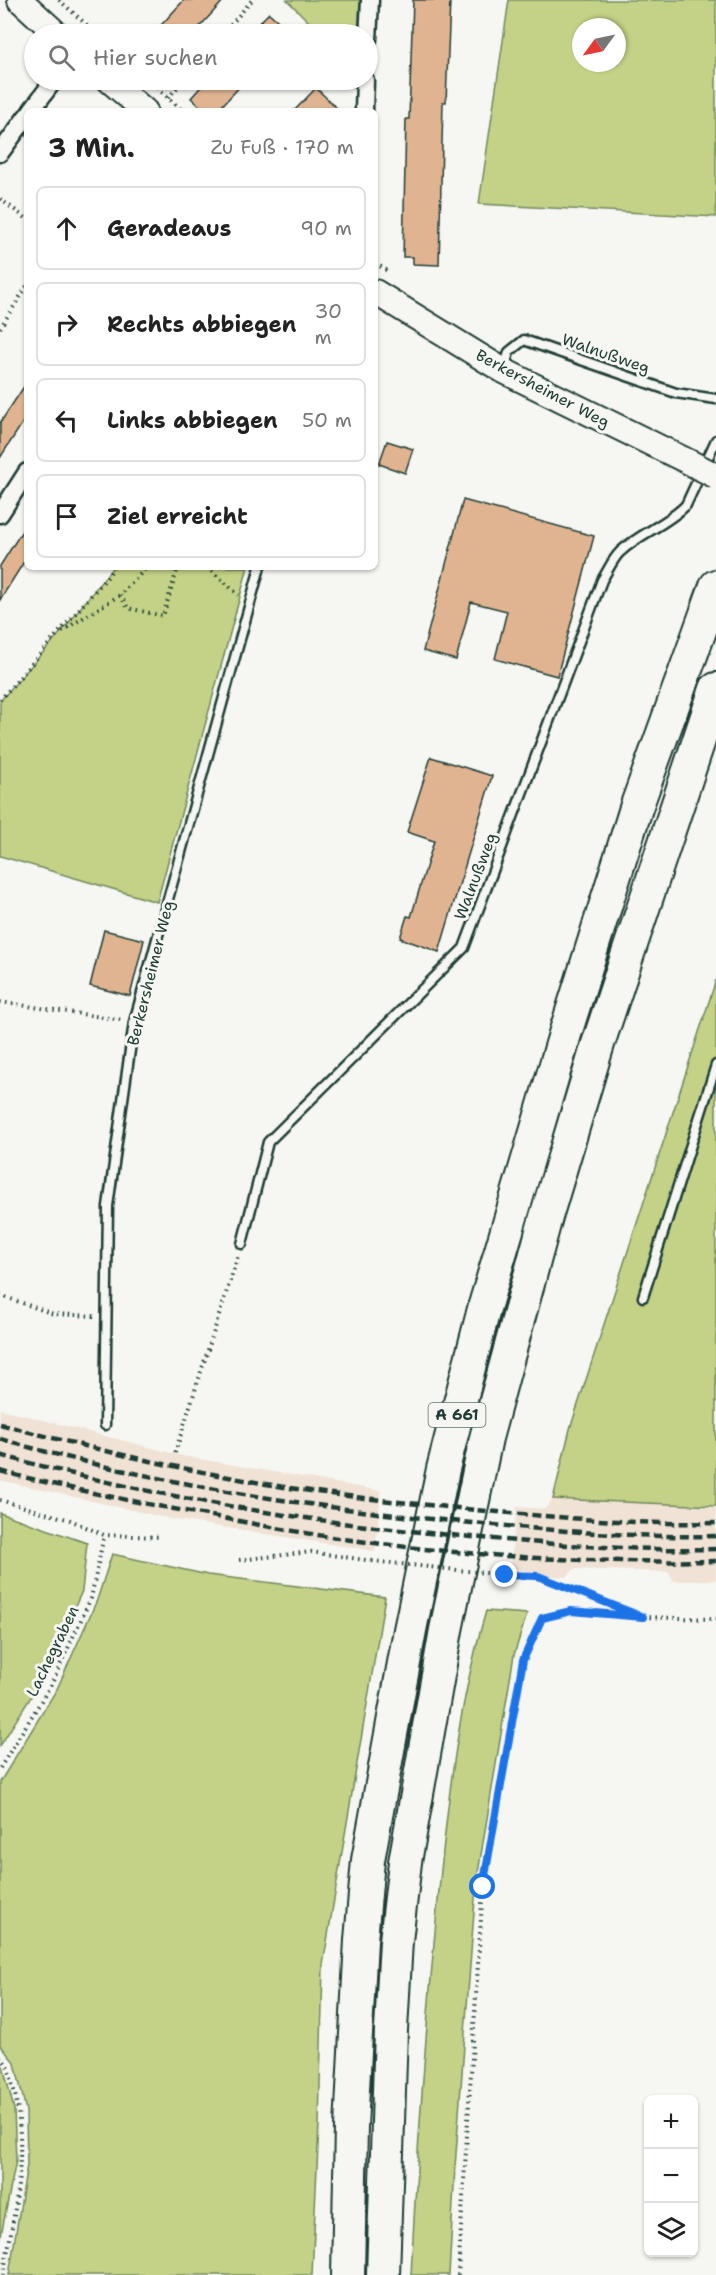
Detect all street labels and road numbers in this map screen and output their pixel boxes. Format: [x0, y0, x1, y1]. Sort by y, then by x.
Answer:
street label: Walnußweg [559, 329, 653, 378]
street label: Berkersheimer Weg [472, 344, 614, 433]
street label: Walnußweg [449, 829, 502, 923]
street label: Berkersheimer Weg [122, 898, 179, 1048]
road number: A 661 [428, 1403, 486, 1427]
street label: Lachegraben [21, 1602, 84, 1700]

